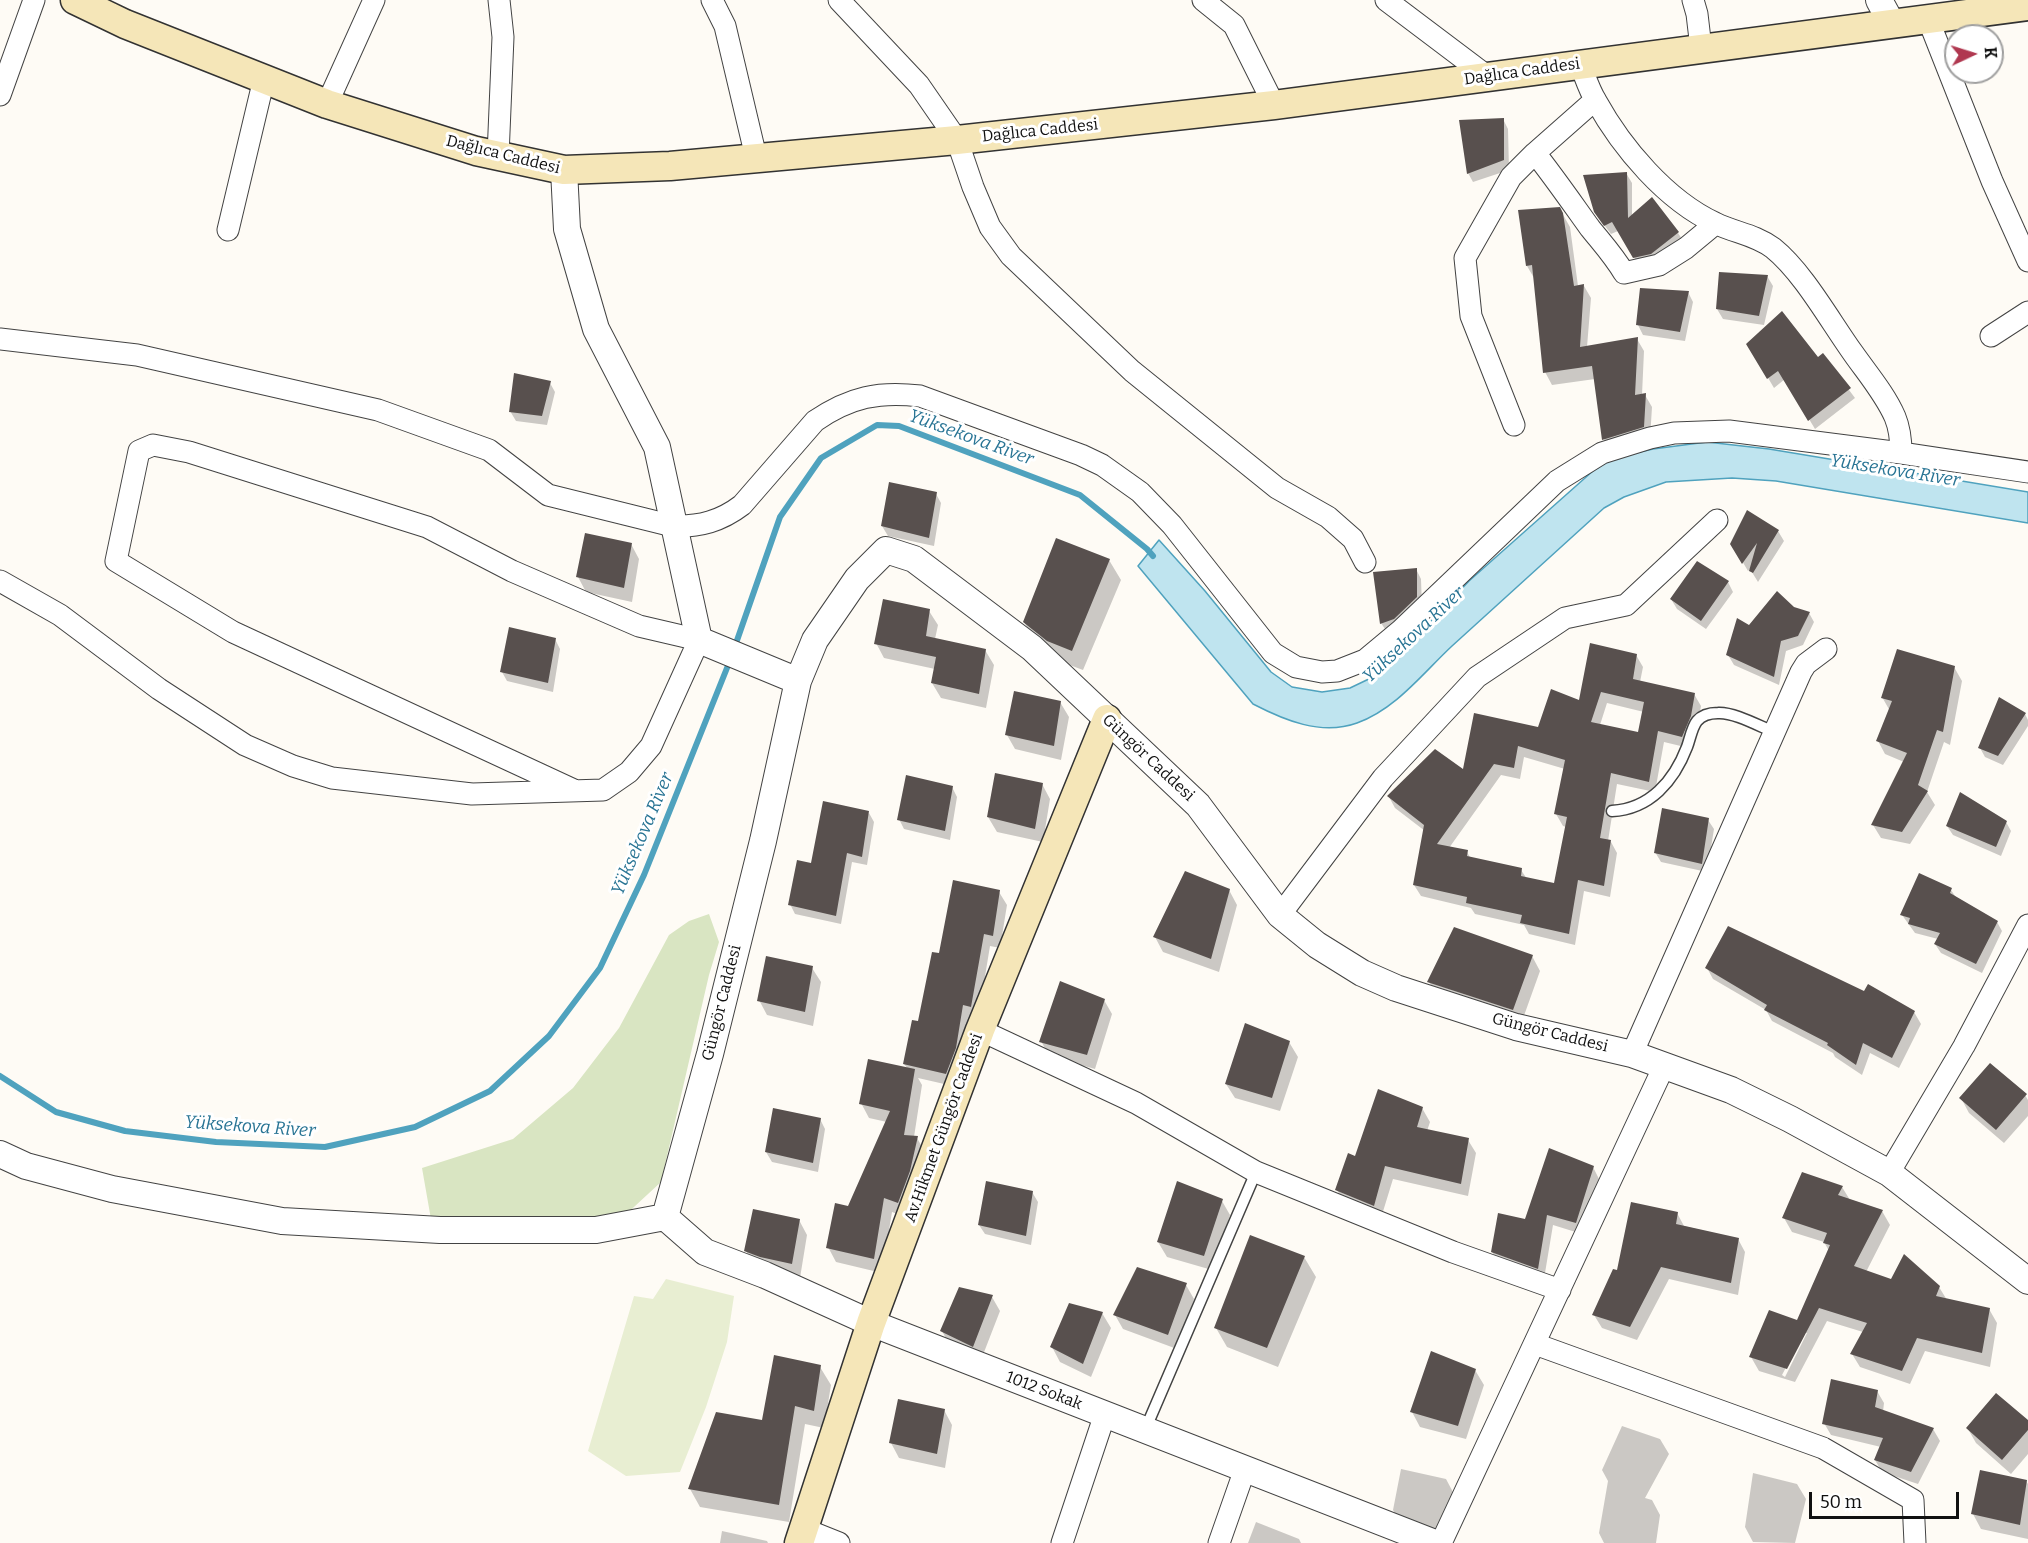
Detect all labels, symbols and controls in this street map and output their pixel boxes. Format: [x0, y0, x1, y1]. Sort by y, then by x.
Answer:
north arrow [1944, 24, 2004, 84]
text: K [1981, 46, 2000, 59]
street label: Dağlıca Caddesi [1463, 54, 1581, 90]
street label: Dağlıca Caddesi [981, 115, 1099, 147]
street label: Dağlıca Caddesi [444, 132, 562, 178]
water label: Yüksekova River [906, 405, 1036, 471]
water label: Yüksekova River [1829, 450, 1961, 492]
water label: Yüksekova River [1359, 582, 1469, 688]
street label: Güngör Caddesi [1098, 710, 1198, 806]
water label: Yüksekova River [607, 770, 679, 898]
street label: Güngör Caddesi [698, 943, 746, 1063]
street label: Güngör Caddesi [1490, 1009, 1610, 1057]
street label: Av.Hikmet Güngör Caddesi [901, 1031, 987, 1225]
water label: Yüksekova River [184, 1112, 316, 1142]
street label: 1012 Sokak [1003, 1368, 1085, 1414]
scale bar [1812, 1480, 1962, 1518]
text: 50 m [1820, 1491, 1862, 1513]

